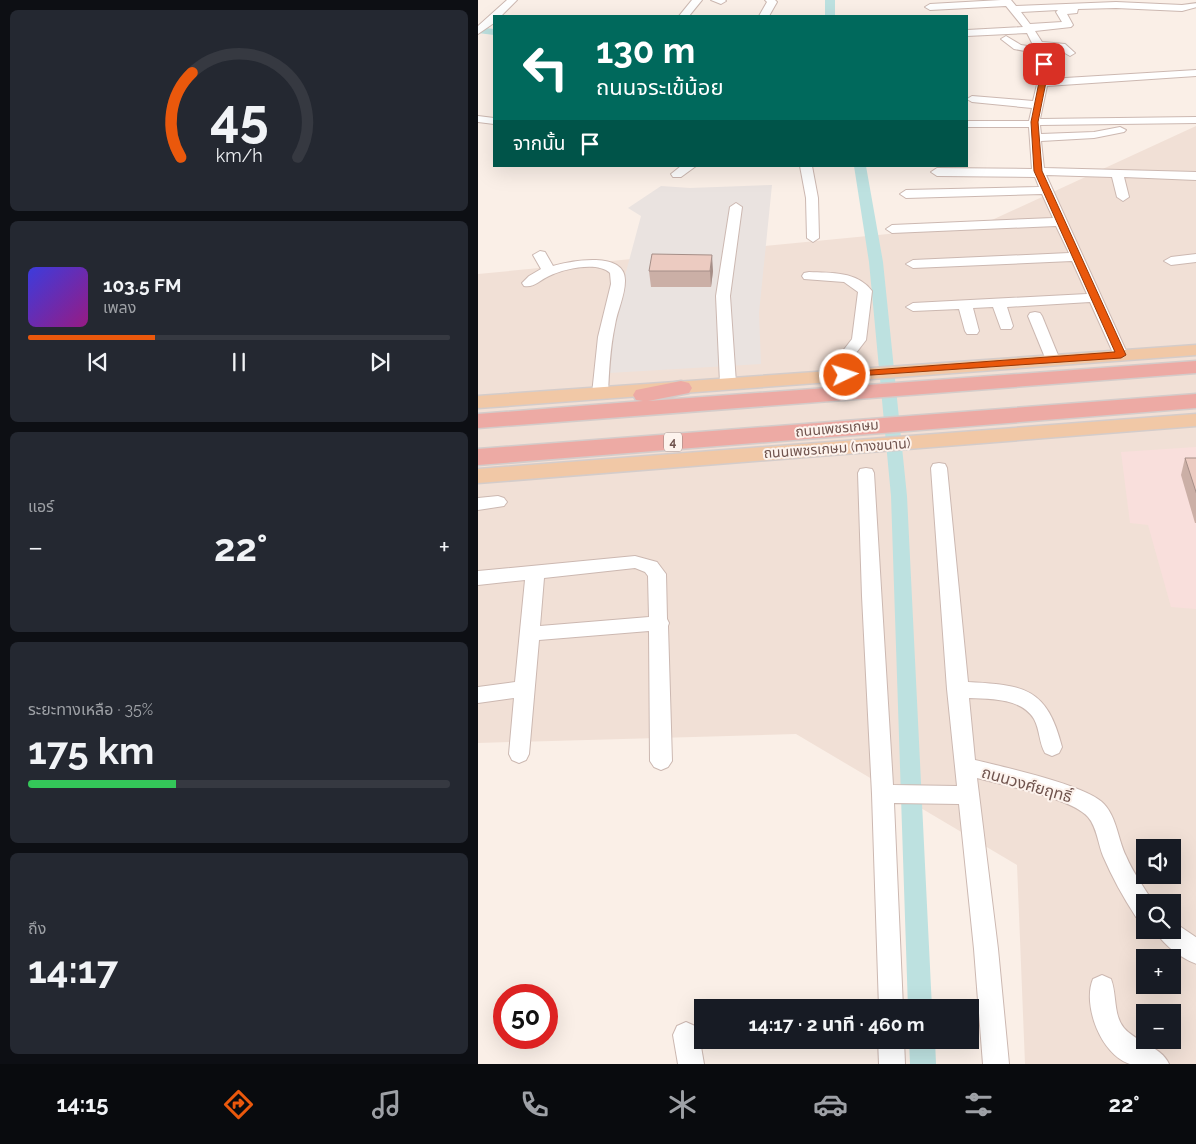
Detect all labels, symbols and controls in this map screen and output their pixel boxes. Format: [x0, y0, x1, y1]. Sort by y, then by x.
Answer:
text: 130 m [596, 30, 695, 71]
icon: left [513, 35, 578, 100]
pin [1023, 43, 1065, 85]
icon: arrive [1030, 50, 1058, 78]
text: ถนนจระเข้น้อย [596, 74, 724, 100]
text: 45 [210, 87, 268, 148]
icon: arrive [576, 130, 604, 158]
text: จากนั้น [513, 132, 566, 154]
text: km/h [215, 145, 263, 166]
text: 103.5 FM [103, 274, 181, 296]
text: เพลง [103, 298, 136, 317]
icon: previous [84, 348, 112, 376]
icon: pause [225, 348, 253, 376]
icon: next [366, 348, 394, 376]
position arrow [818, 348, 870, 400]
street label: ถนนเพชรเกษม [795, 416, 879, 440]
road number: 4 [664, 432, 682, 452]
street label: ถนนเพชรเกษม (ทางขนาน) [763, 435, 911, 461]
text: แอร์ [28, 497, 54, 516]
text: 22° [214, 525, 267, 570]
text: − [28, 531, 43, 564]
text: + [438, 531, 450, 564]
text: ระยะทางเหลือ · 35% [28, 700, 153, 719]
text: 175 km [28, 728, 154, 773]
street label: ถนนวงศ์ยฤทธิ์ [979, 762, 1075, 807]
map controls [1136, 839, 1181, 1049]
button: sound [1136, 839, 1181, 884]
button: search [1136, 894, 1181, 939]
text: ถึง [28, 919, 46, 938]
text: 14:17 [28, 947, 118, 992]
button: + [1136, 949, 1181, 994]
speed limit sign: 50 [493, 984, 558, 1049]
button: − [1136, 1004, 1181, 1049]
text: 14:17 · 2 นาที · 460 m [748, 1013, 925, 1035]
icon: directions [221, 1087, 256, 1122]
icon: music [369, 1087, 404, 1122]
icon: phone [517, 1087, 552, 1122]
icon: climate [665, 1087, 700, 1122]
icon: car [813, 1087, 848, 1122]
icon: filters [961, 1087, 996, 1122]
text: 14:15 [56, 1091, 108, 1117]
text: 22° [1108, 1091, 1139, 1117]

